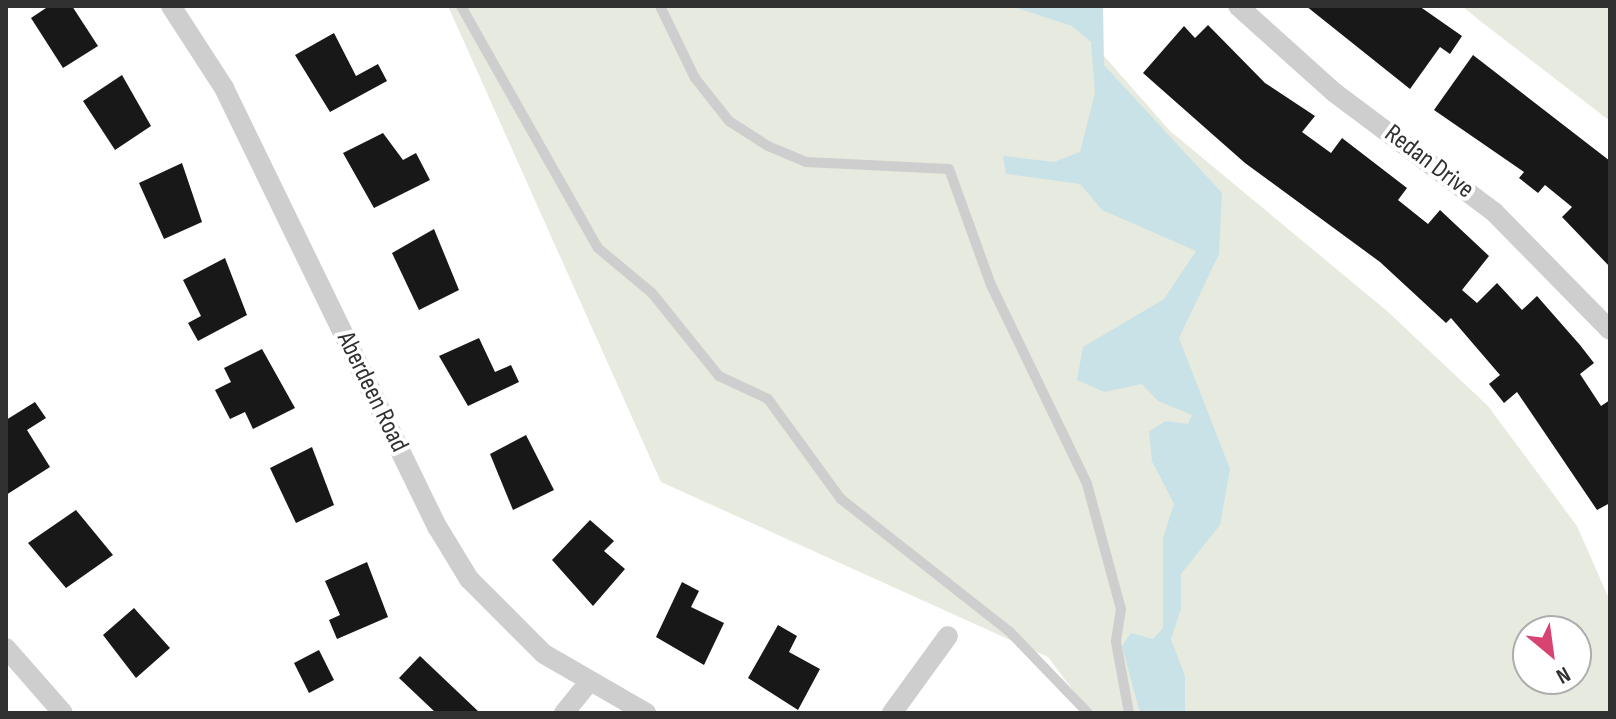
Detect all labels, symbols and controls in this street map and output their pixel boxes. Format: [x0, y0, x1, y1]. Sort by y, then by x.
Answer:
street label: Redan Drive [1378, 118, 1480, 206]
street label: Aberdeen Road [329, 327, 415, 457]
north arrow [1512, 615, 1592, 695]
text: N [1551, 660, 1575, 689]

